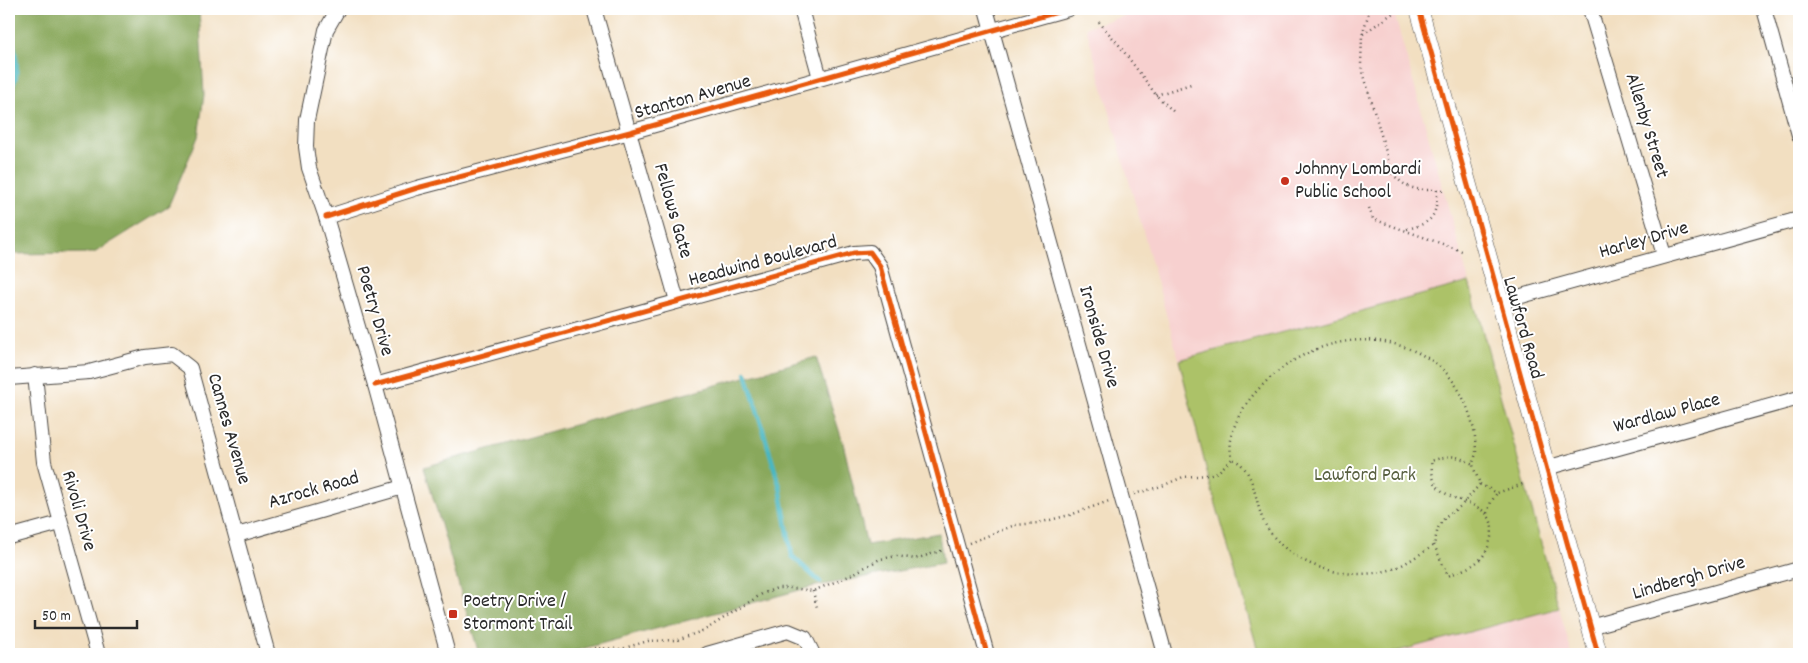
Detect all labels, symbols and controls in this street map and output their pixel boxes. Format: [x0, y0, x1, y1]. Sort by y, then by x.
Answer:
street label: Stanton Avenue [632, 68, 755, 128]
street label: Allenby Street [1617, 70, 1675, 182]
place label: Johnny Lombardi Public School [1295, 156, 1421, 207]
street label: Fellows Gate [645, 160, 699, 262]
marker: Johnny Lombardi Public School [1279, 175, 1291, 187]
street label: Harley Drive [1596, 215, 1692, 267]
street label: Headwind Boulevard [686, 229, 840, 295]
street label: Poetry Drive [348, 263, 400, 360]
street label: Lawford Road [1494, 274, 1550, 382]
street label: Ironside Drive [1070, 283, 1126, 392]
street label: Cannes Avenue [199, 370, 257, 488]
street label: Wardlaw Place [1611, 386, 1724, 442]
park label: Lawford Park [1314, 462, 1416, 490]
street label: Azrock Road [265, 465, 363, 517]
street label: Rivoli Drive [53, 468, 103, 555]
street label: Lindbergh Drive [1629, 549, 1749, 608]
place label: Poetry Drive / Stormont Trail [463, 588, 573, 639]
scale bar [35, 598, 138, 630]
text: 50 m [42, 606, 71, 628]
marker: Poetry Drive / Stormont Trail [447, 608, 459, 620]

